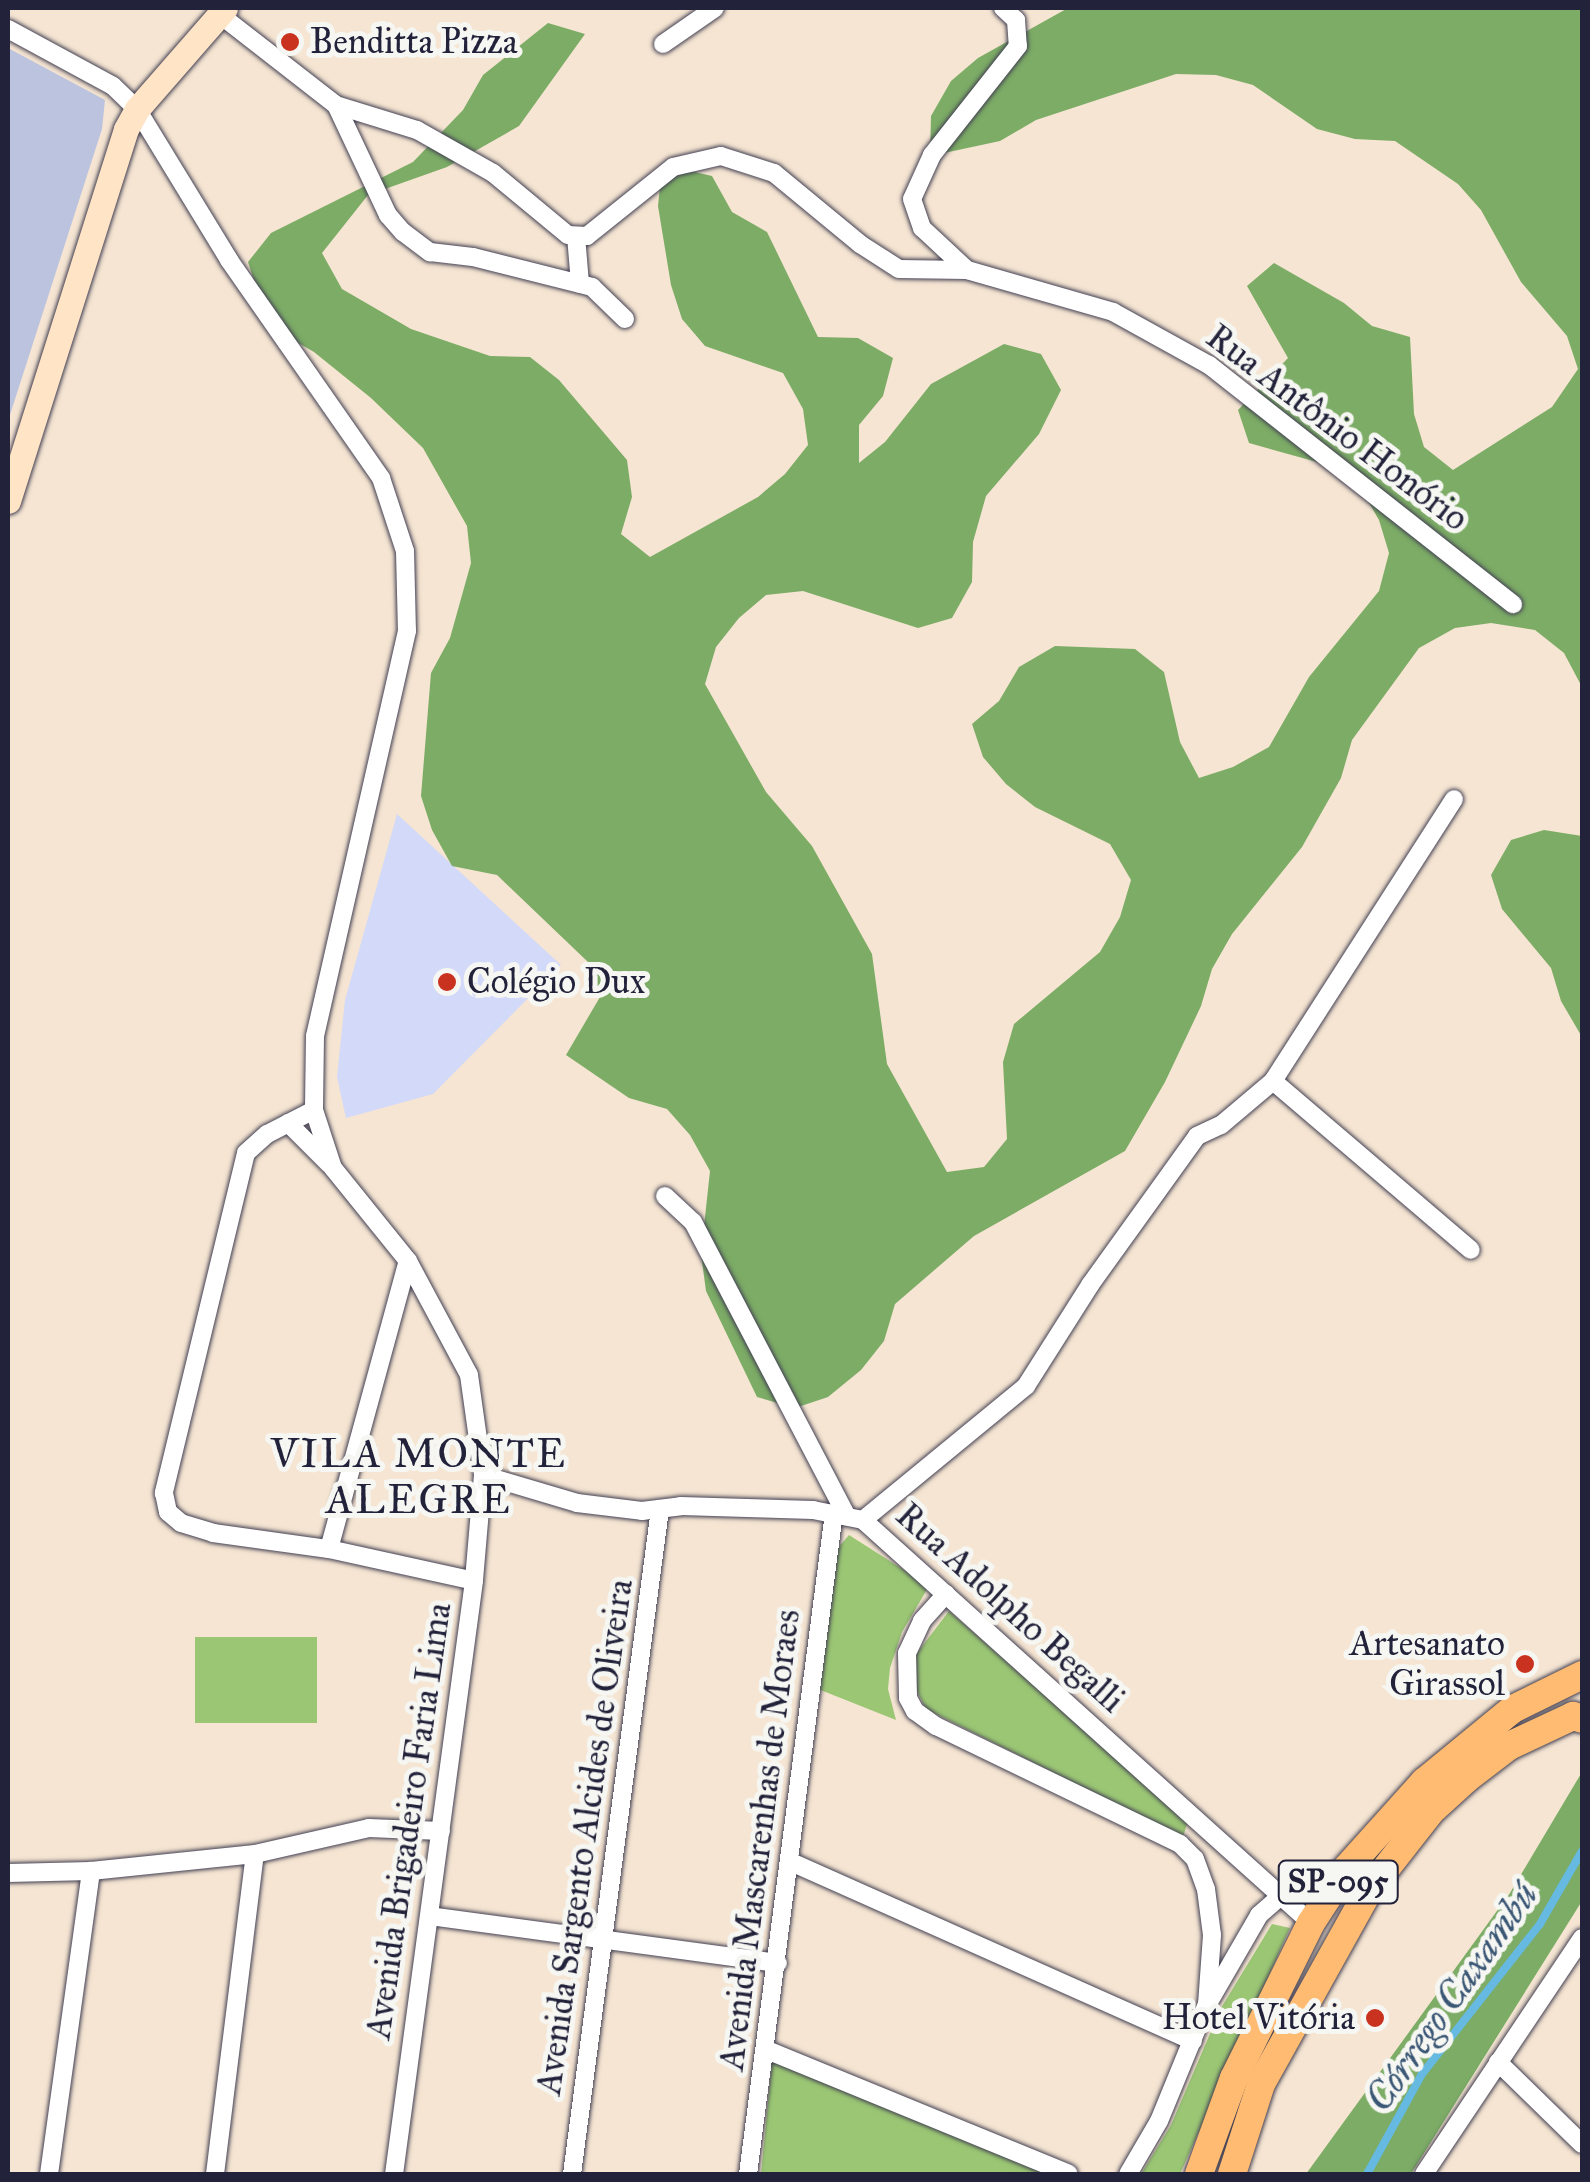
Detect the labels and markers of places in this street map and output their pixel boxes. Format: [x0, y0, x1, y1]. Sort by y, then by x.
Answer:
place label: Benditta Pizza [310, 21, 518, 63]
marker: Benditta Pizza [279, 31, 301, 53]
place label: Colégio Dux [467, 961, 646, 1003]
marker: Colégio Dux [436, 971, 458, 993]
place label: Artesanato Girassol [1350, 1623, 1505, 1705]
marker: Artesanato Girassol [1514, 1653, 1536, 1675]
place label: Hotel Vitória [1162, 1997, 1355, 2039]
marker: Hotel Vitória [1364, 2007, 1386, 2029]

